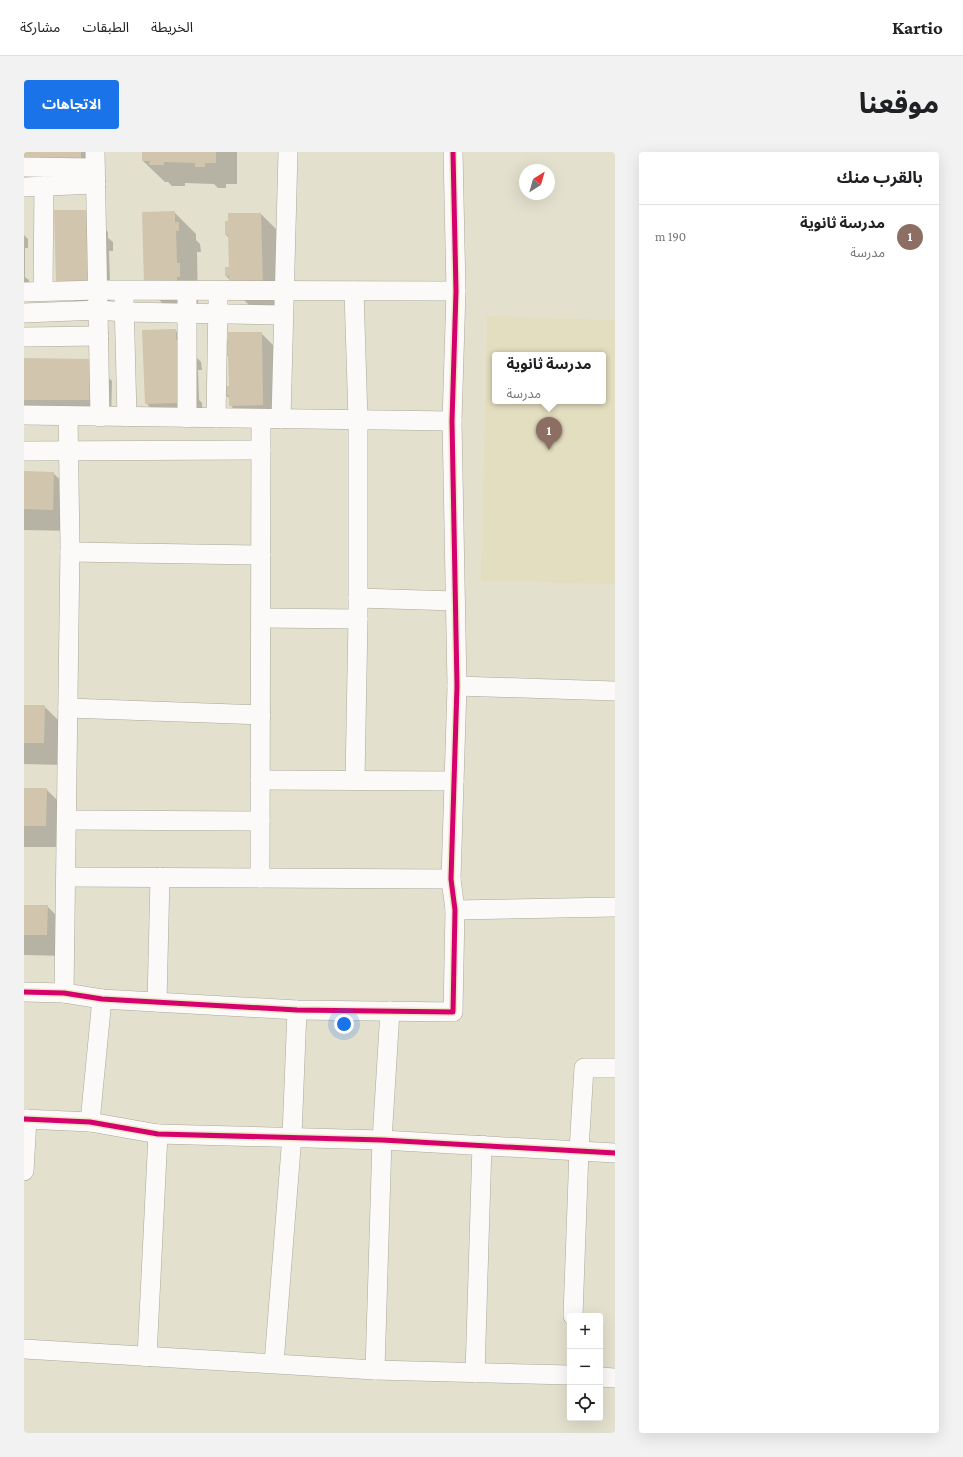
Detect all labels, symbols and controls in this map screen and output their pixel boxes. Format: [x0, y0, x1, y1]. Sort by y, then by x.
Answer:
text: Kartio [892, 17, 943, 38]
text: مشاركة [20, 19, 60, 35]
text: الطبقات [82, 19, 129, 35]
text: الخريطة [151, 19, 193, 35]
button: الاتجاهات [24, 80, 119, 129]
text: موقعنا [859, 88, 939, 119]
north arrow [519, 164, 555, 200]
text: بالقرب منك [837, 168, 923, 187]
text: مدرسة ثانوية [800, 215, 885, 231]
text: 190 m [655, 229, 686, 244]
text: 1 [908, 229, 912, 244]
text: مدرسة [850, 245, 885, 260]
popup [492, 352, 606, 404]
text: مدرسة ثانوية [507, 356, 591, 372]
text: مدرسة [507, 386, 541, 401]
pin: 1 [536, 417, 562, 450]
your location [334, 1014, 354, 1034]
map controls [567, 1313, 603, 1421]
button: + [567, 1313, 603, 1349]
button: − [567, 1349, 603, 1385]
button: locate [567, 1385, 603, 1421]

